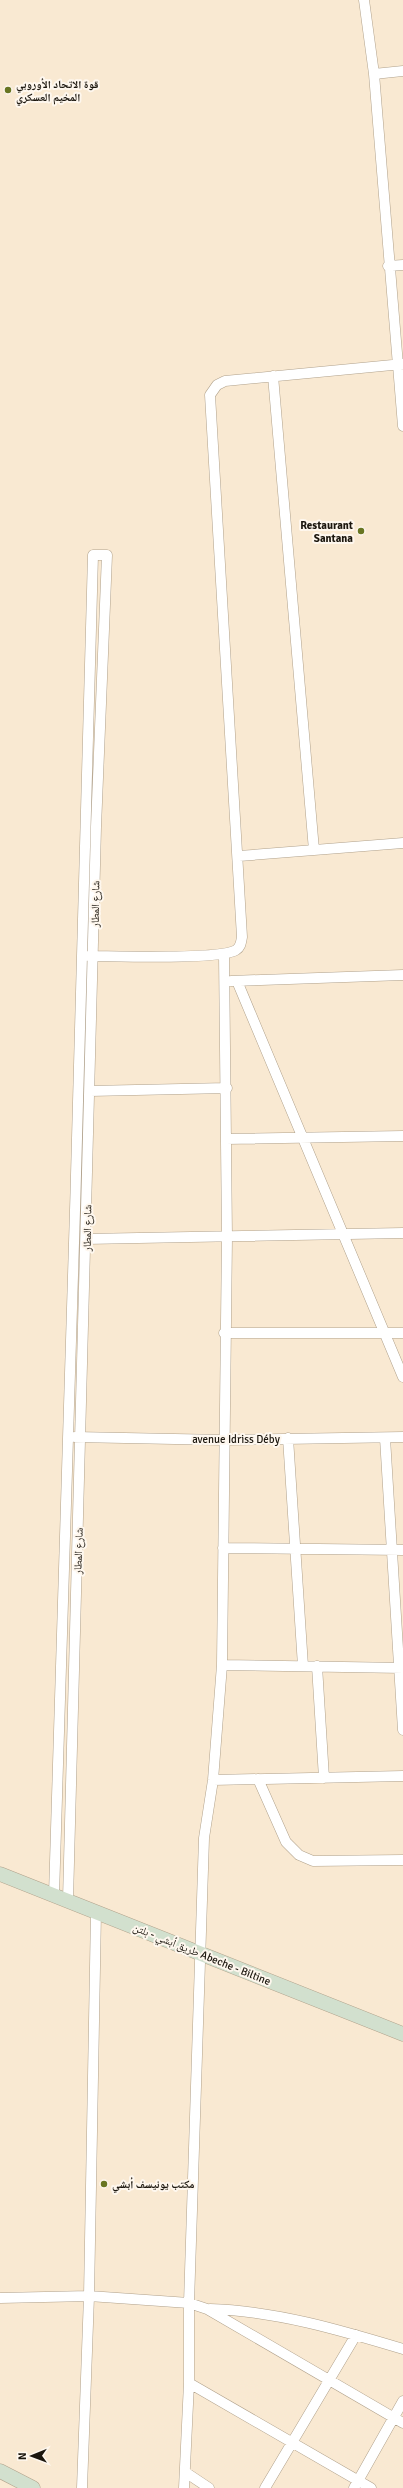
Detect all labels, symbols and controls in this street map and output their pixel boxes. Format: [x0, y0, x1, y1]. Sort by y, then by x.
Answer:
place label: قوة الاتحاد الأوروبي المخيم العسكري [16, 78, 99, 106]
marker: قوة الاتحاد الأوروبي المخيم العسكري [3, 85, 13, 95]
place label: Restaurant Santana [300, 519, 353, 545]
marker: Restaurant Santana [356, 526, 366, 536]
street label: شارع المطار [89, 881, 102, 929]
street label: شارع المطار [81, 1205, 94, 1253]
street label: avenue Idriss Déby [192, 1433, 281, 1446]
street label: شارع المطار [71, 1527, 86, 1576]
street label: طريق أبشي - بلتن Abeche - Biltine [130, 1920, 273, 1990]
place label: مكتب يونيسف أبشي [112, 2177, 194, 2193]
marker: مكتب يونيسف أبشي [99, 2179, 109, 2189]
north arrow [12, 2436, 52, 2476]
text: N [16, 2452, 29, 2460]

